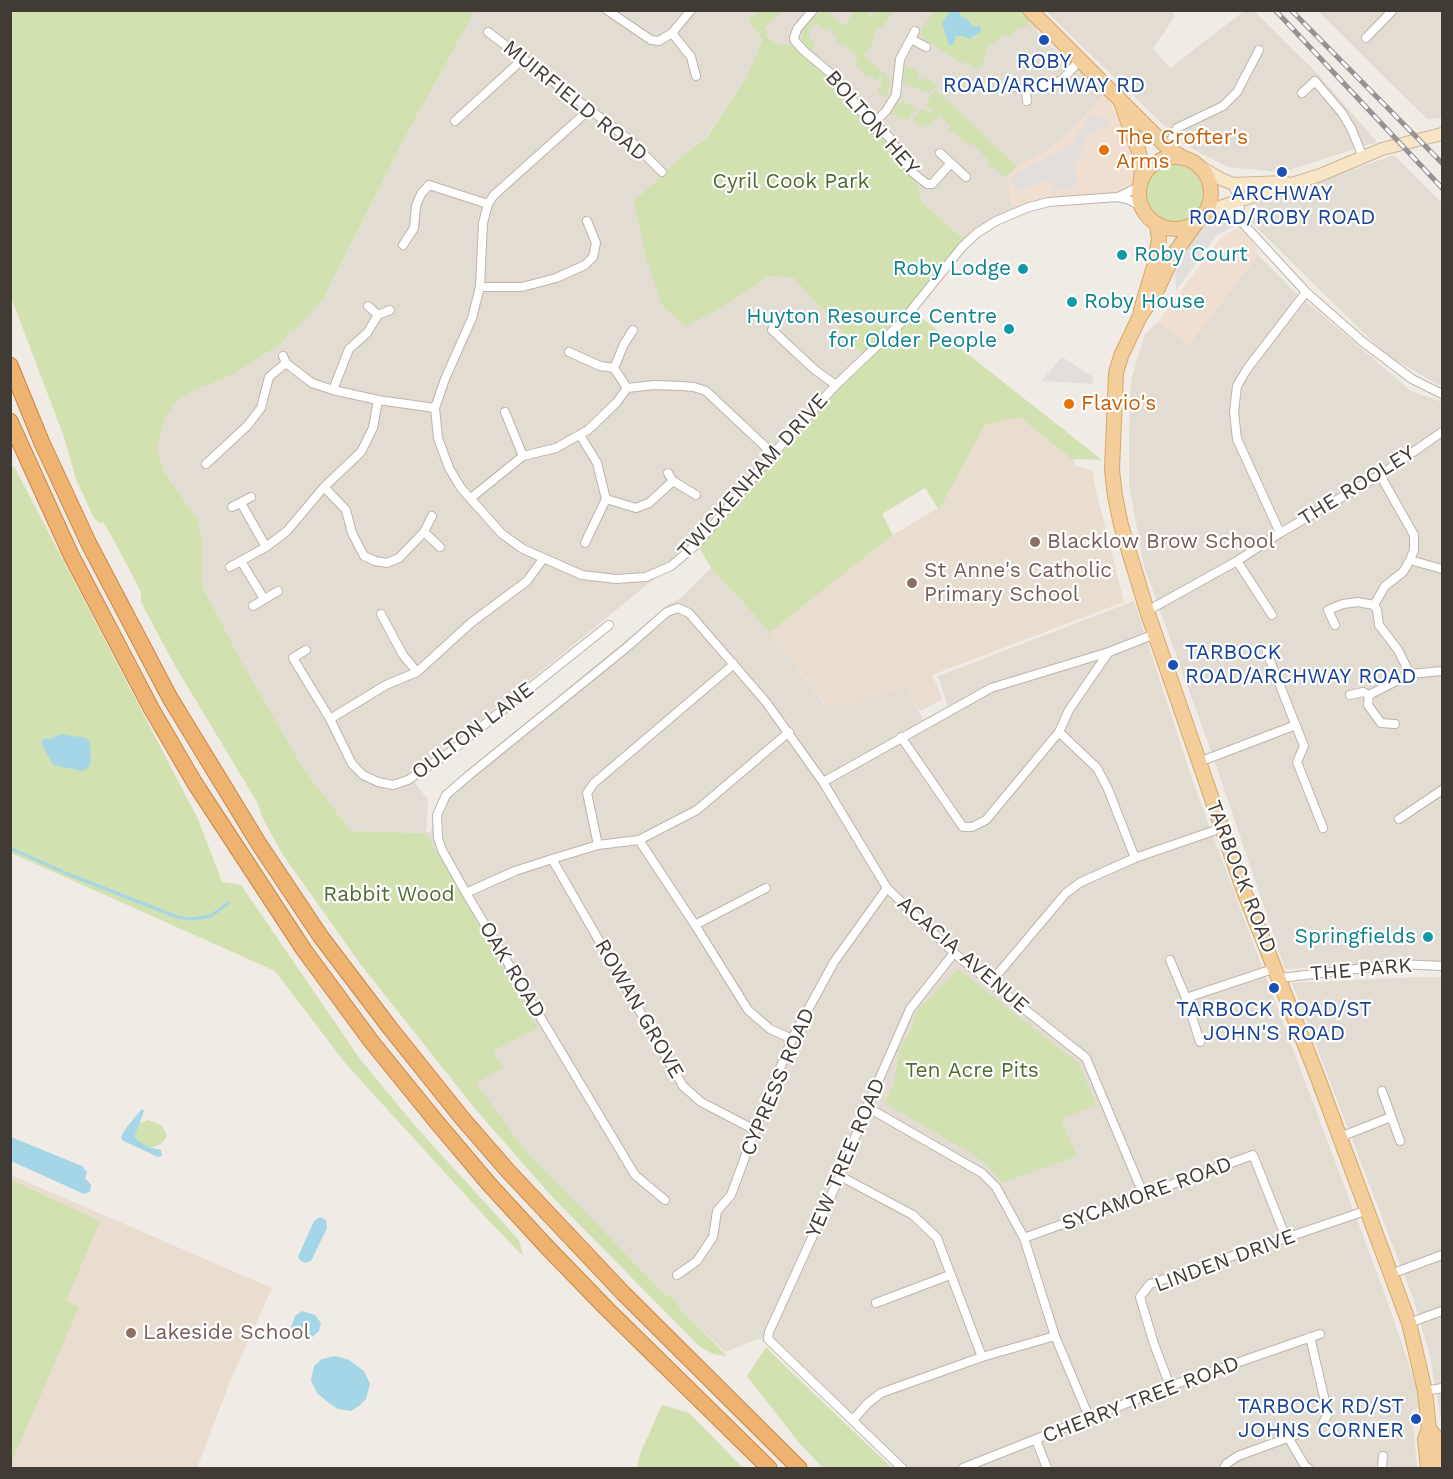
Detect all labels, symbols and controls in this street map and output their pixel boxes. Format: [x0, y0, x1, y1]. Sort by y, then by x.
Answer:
marker: ROBY ROAD/ARCHWAY RD [1037, 33, 1051, 47]
street label: MUIRFIELD ROAD [498, 35, 652, 167]
place label: ROBY ROAD/ARCHWAY RD [943, 49, 1145, 99]
street label: BOLTON HEY [820, 65, 924, 181]
place label: The Crofter's Arms [1116, 125, 1248, 175]
marker: The Crofter's Arms [1097, 143, 1111, 157]
marker: ARCHWAY ROAD/ROBY ROAD [1275, 165, 1289, 179]
park label: Cyril Cook Park [713, 169, 869, 195]
place label: ARCHWAY ROAD/ROBY ROAD [1189, 181, 1375, 231]
place label: Roby Court [1134, 242, 1248, 268]
marker: Roby Court [1115, 248, 1129, 262]
place label: Roby Lodge [893, 256, 1011, 282]
marker: Roby Lodge [1016, 262, 1030, 276]
place label: Roby House [1084, 289, 1205, 315]
marker: Roby House [1065, 295, 1079, 309]
place label: Huyton Resource Centre for Older People [746, 304, 997, 354]
marker: Huyton Resource Centre for Older People [1002, 322, 1016, 336]
street label: TWICKENHAM DRIVE [672, 389, 834, 563]
place label: Flavio's [1081, 391, 1156, 417]
marker: Flavio's [1062, 397, 1076, 411]
street label: THE ROOLEY [1294, 440, 1420, 532]
place label: Blacklow Brow School [1047, 529, 1275, 555]
marker: Blacklow Brow School [1028, 535, 1042, 549]
place label: St Anne's Catholic Primary School [924, 558, 1112, 608]
marker: St Anne's Catholic Primary School [905, 576, 919, 590]
place label: TARBOCK ROAD/ARCHWAY ROAD [1185, 640, 1416, 690]
marker: TARBOCK ROAD/ARCHWAY ROAD [1166, 658, 1180, 672]
street label: OULTON LANE [407, 677, 539, 785]
street label: TARBOCK ROAD [1200, 797, 1282, 957]
park label: Rabbit Wood [323, 882, 455, 908]
street label: ACACIA AVENUE [892, 891, 1034, 1019]
street label: OAK ROAD [473, 917, 551, 1023]
place label: Springfields [1295, 924, 1416, 950]
marker: Springfields [1421, 930, 1435, 944]
street label: ROWAN GROVE [589, 935, 689, 1083]
street label: THE PARK [1309, 953, 1413, 987]
marker: TARBOCK ROAD/ST JOHN'S ROAD [1267, 981, 1281, 995]
place label: TARBOCK ROAD/ST JOHN'S ROAD [1176, 997, 1372, 1047]
street label: CYPRESS ROAD [735, 1004, 821, 1160]
park label: Ten Acre Pits [905, 1058, 1039, 1084]
street label: YEW TREE ROAD [801, 1074, 891, 1242]
street label: SYCAMORE ROAD [1058, 1152, 1236, 1236]
street label: LINDEN DRIVE [1151, 1224, 1299, 1298]
place label: Lakeside School [143, 1320, 310, 1346]
marker: Lakeside School [124, 1326, 138, 1340]
street label: CHERRY TREE ROAD [1039, 1351, 1243, 1449]
place label: TARBOCK RD/ST JOHNS CORNER [1237, 1394, 1404, 1444]
marker: TARBOCK RD/ST JOHNS CORNER [1409, 1412, 1423, 1426]

